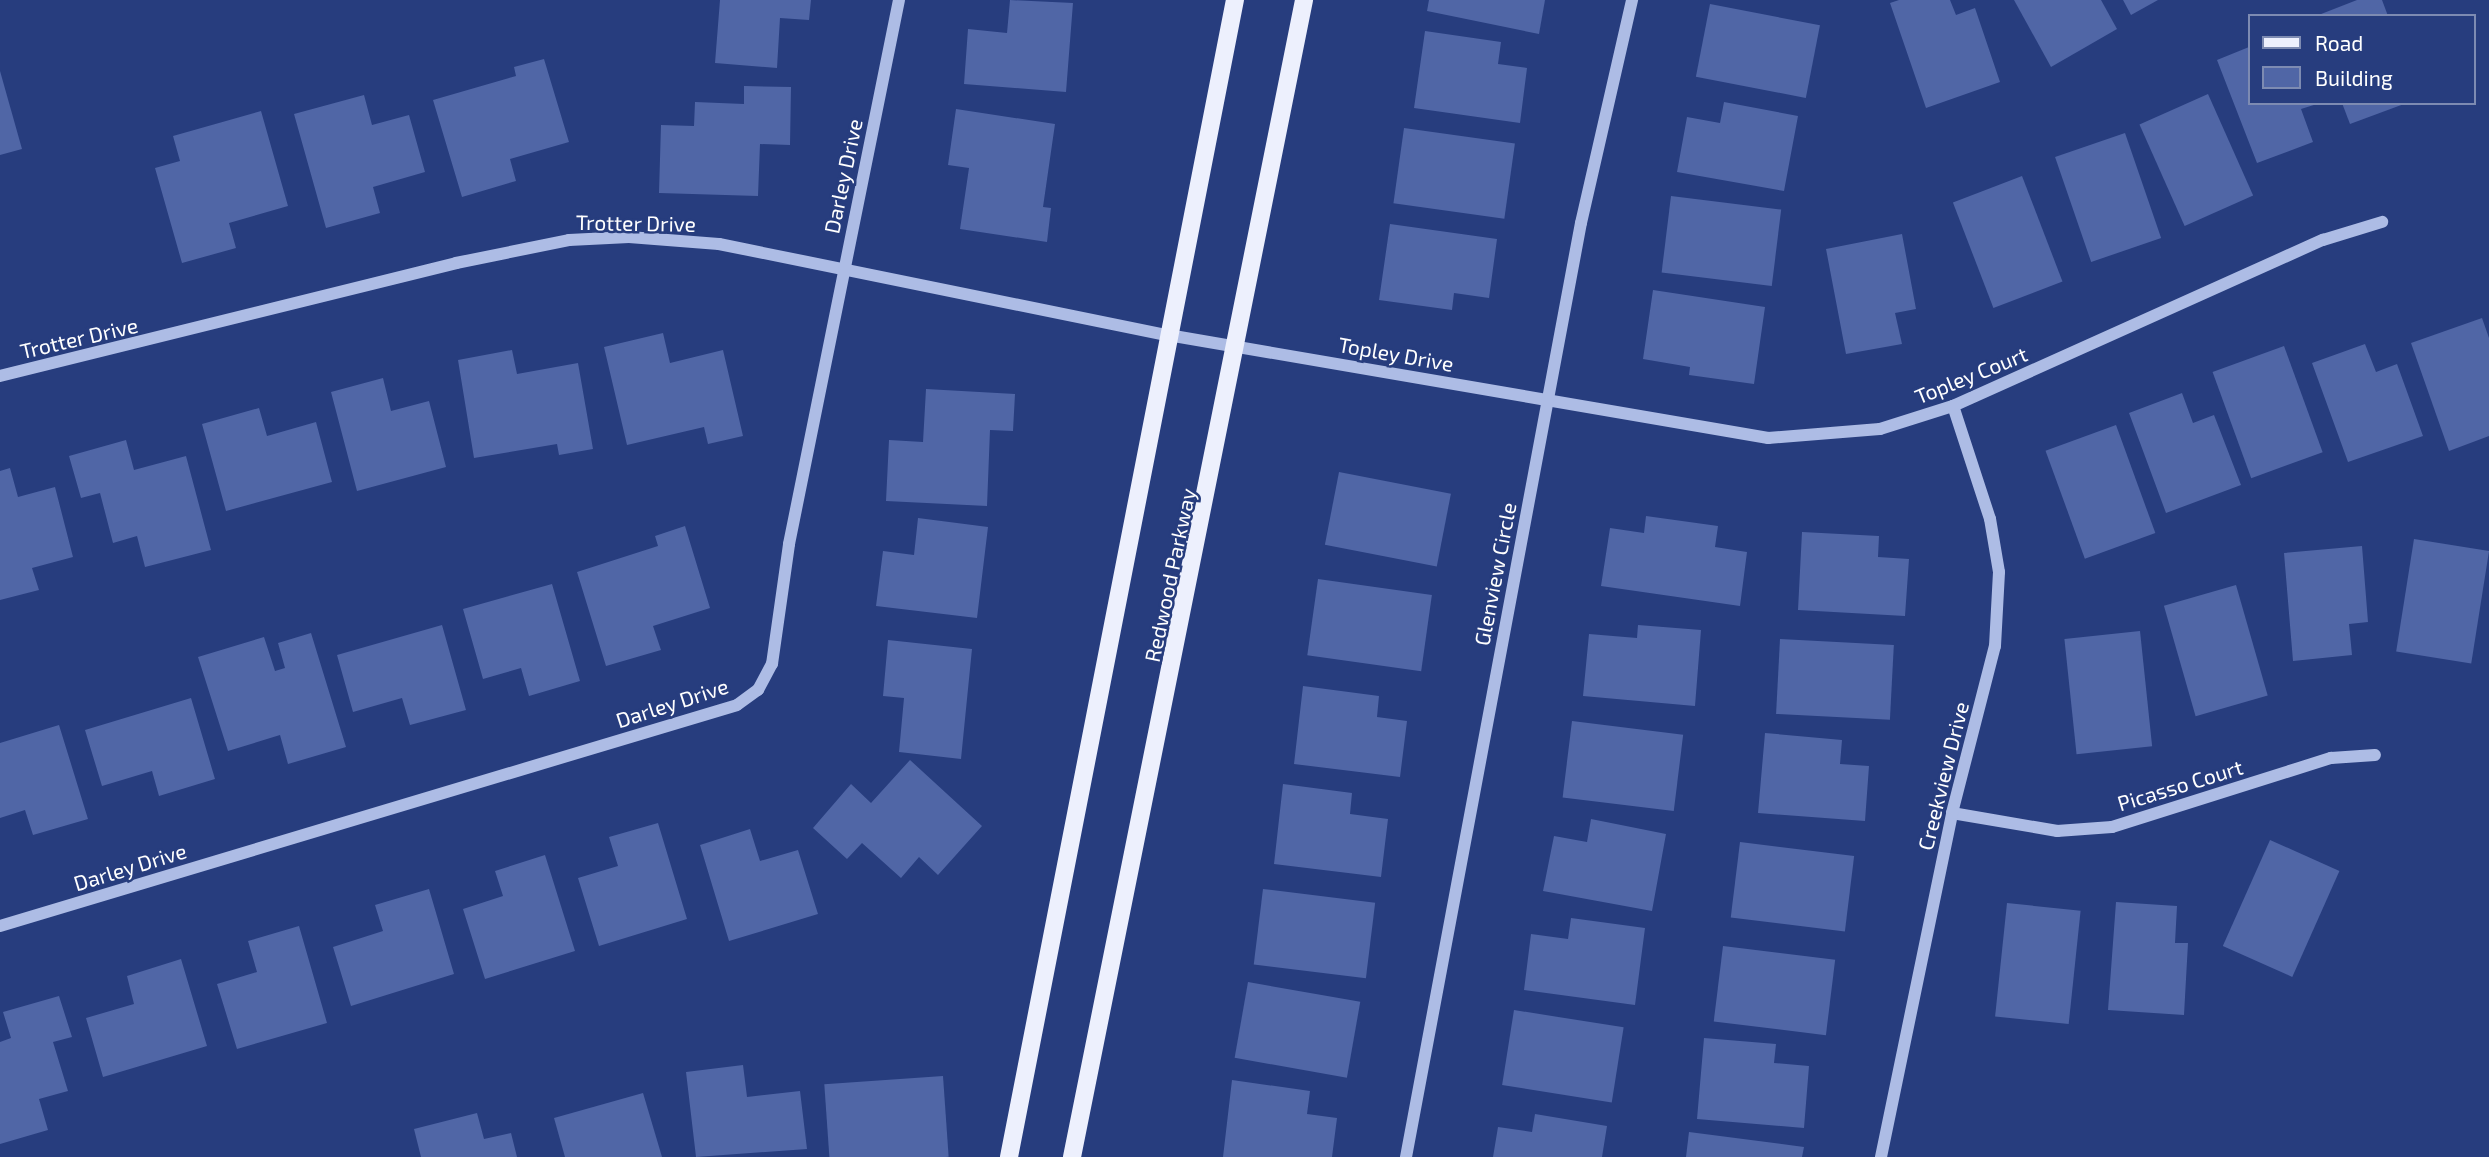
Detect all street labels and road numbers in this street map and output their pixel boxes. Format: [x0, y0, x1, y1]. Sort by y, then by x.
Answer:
street label: Darley Drive [819, 116, 867, 236]
street label: Trotter Drive [576, 209, 696, 237]
street label: Trotter Drive [17, 312, 141, 364]
street label: Topley Drive [1336, 331, 1456, 377]
street label: Topley Court [1911, 341, 2031, 409]
street label: Redwood Parkway [1139, 486, 1201, 664]
street label: Glenview Circle [1469, 500, 1521, 648]
street label: Darley Drive [612, 673, 732, 733]
street label: Creekview Drive [1912, 699, 1974, 853]
street label: Picasso Court [2114, 754, 2246, 816]
street label: Darley Drive [70, 838, 190, 896]

